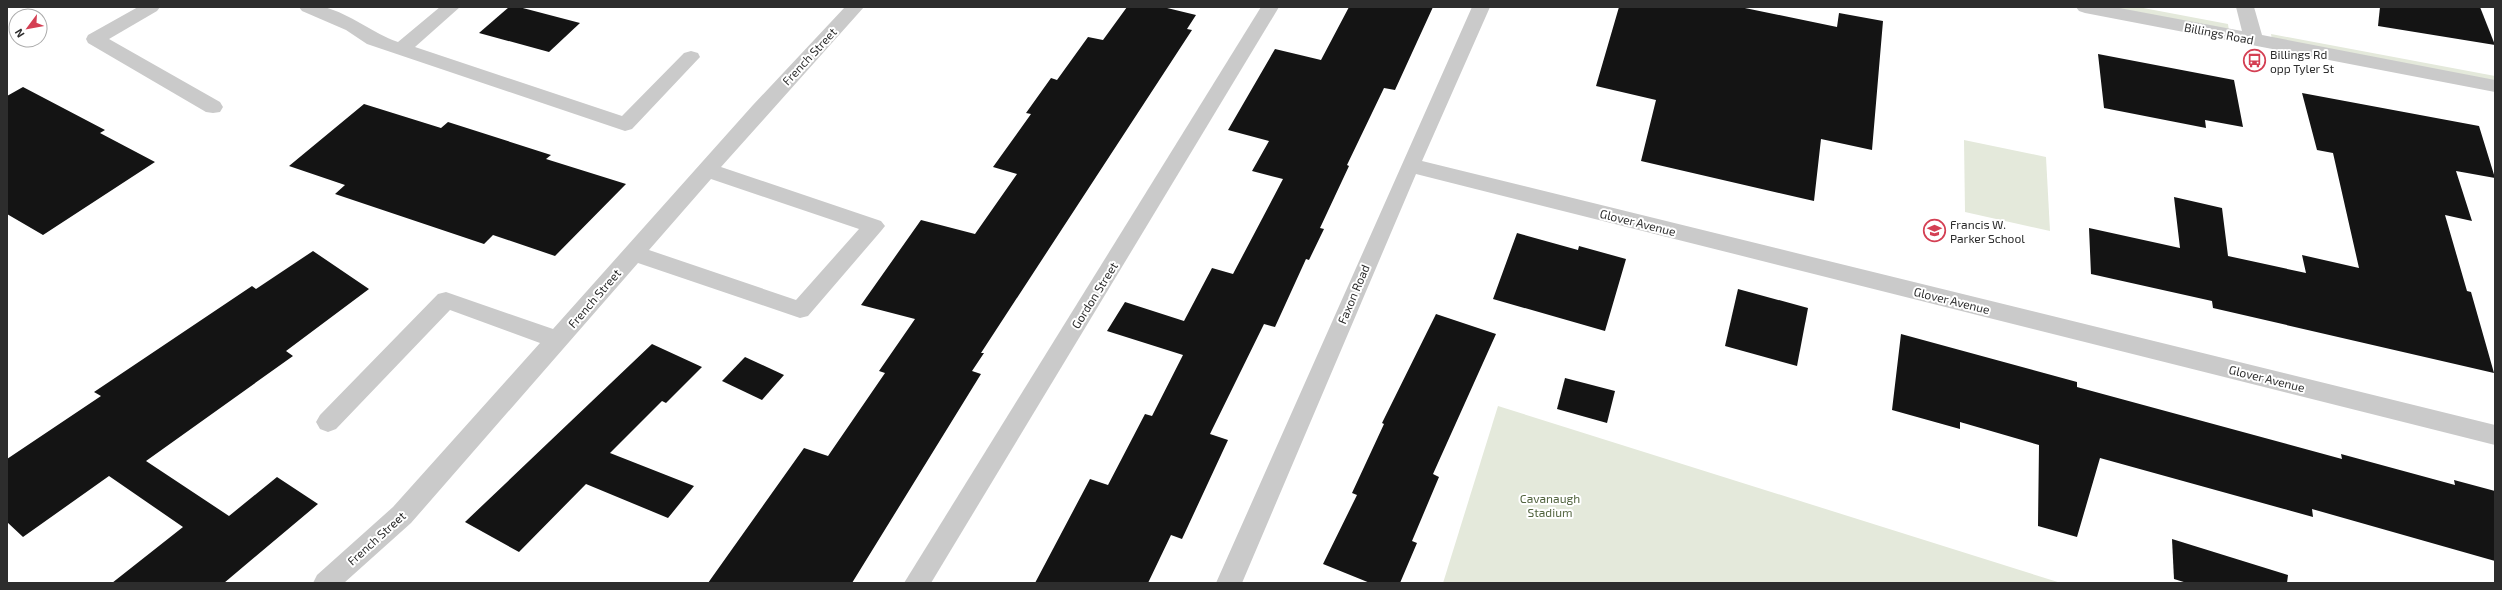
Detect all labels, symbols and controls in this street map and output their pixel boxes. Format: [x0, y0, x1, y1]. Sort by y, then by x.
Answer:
north arrow [8, 8, 48, 48]
street label: Billings Road [2183, 19, 2255, 47]
street label: French Street [779, 24, 839, 88]
text: N [11, 27, 27, 40]
place label: Billings Rd opp Tyler St [2270, 47, 2334, 75]
bus stop icon: Billings Rd opp Tyler St [2242, 48, 2268, 74]
street label: Glover Avenue [1599, 206, 1677, 238]
place label: Francis W. Parker School [1950, 217, 2025, 245]
school or university icon: Francis W. Parker School [1922, 218, 1948, 244]
street label: Gordon Street [1068, 259, 1120, 331]
street label: Faxon Road [1334, 262, 1372, 326]
street label: French Street [565, 265, 624, 330]
street label: Glover Avenue [1913, 284, 1991, 316]
street label: Glover Avenue [2228, 362, 2306, 394]
park label: Cavanaugh Stadium [1520, 491, 1580, 519]
street label: French Street [344, 508, 408, 568]

